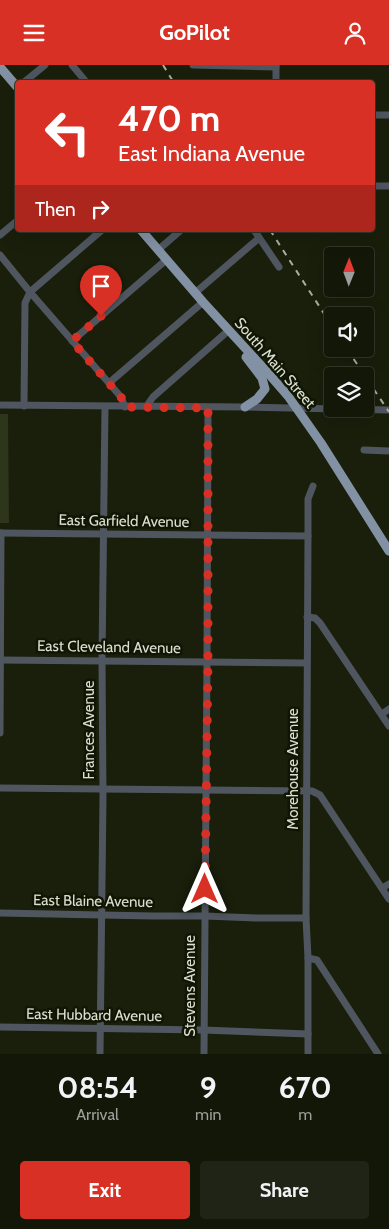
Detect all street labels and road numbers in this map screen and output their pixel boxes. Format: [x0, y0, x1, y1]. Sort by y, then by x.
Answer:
street label: South Main Street [231, 314, 319, 412]
street label: East Garfield Avenue [58, 511, 190, 531]
street label: East Cleveland Avenue [37, 637, 181, 657]
street label: Frances Avenue [80, 680, 98, 779]
street label: Morehouse Avenue [284, 708, 302, 830]
street label: East Blaine Avenue [33, 891, 153, 911]
street label: Stevens Avenue [181, 935, 199, 1037]
street label: East Hubbard Avenue [26, 1005, 163, 1025]

